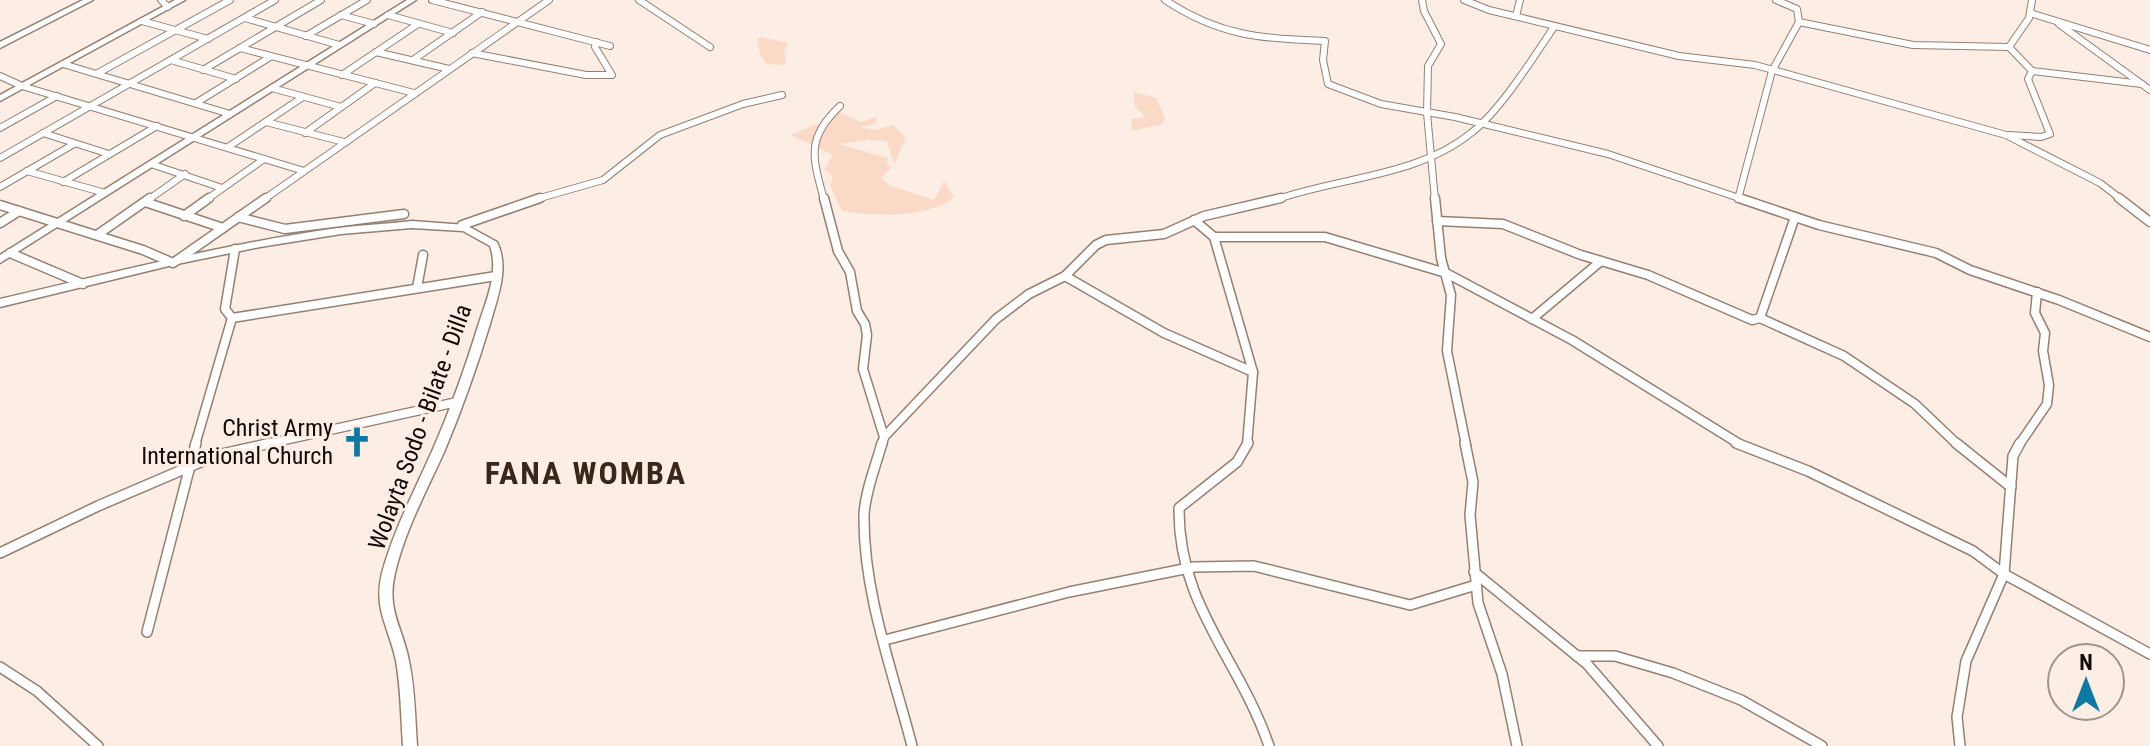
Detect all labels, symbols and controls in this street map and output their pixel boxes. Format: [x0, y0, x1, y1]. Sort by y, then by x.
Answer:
street label: Wolayta Sodo - Bilate - Dilla [363, 301, 477, 553]
place label: Christ Army International Church [141, 414, 333, 470]
church icon: Christ Army International Church [340, 425, 374, 459]
district label: FANA WOMBA [485, 454, 687, 492]
north arrow [2046, 642, 2126, 722]
text: N [2079, 650, 2093, 675]

